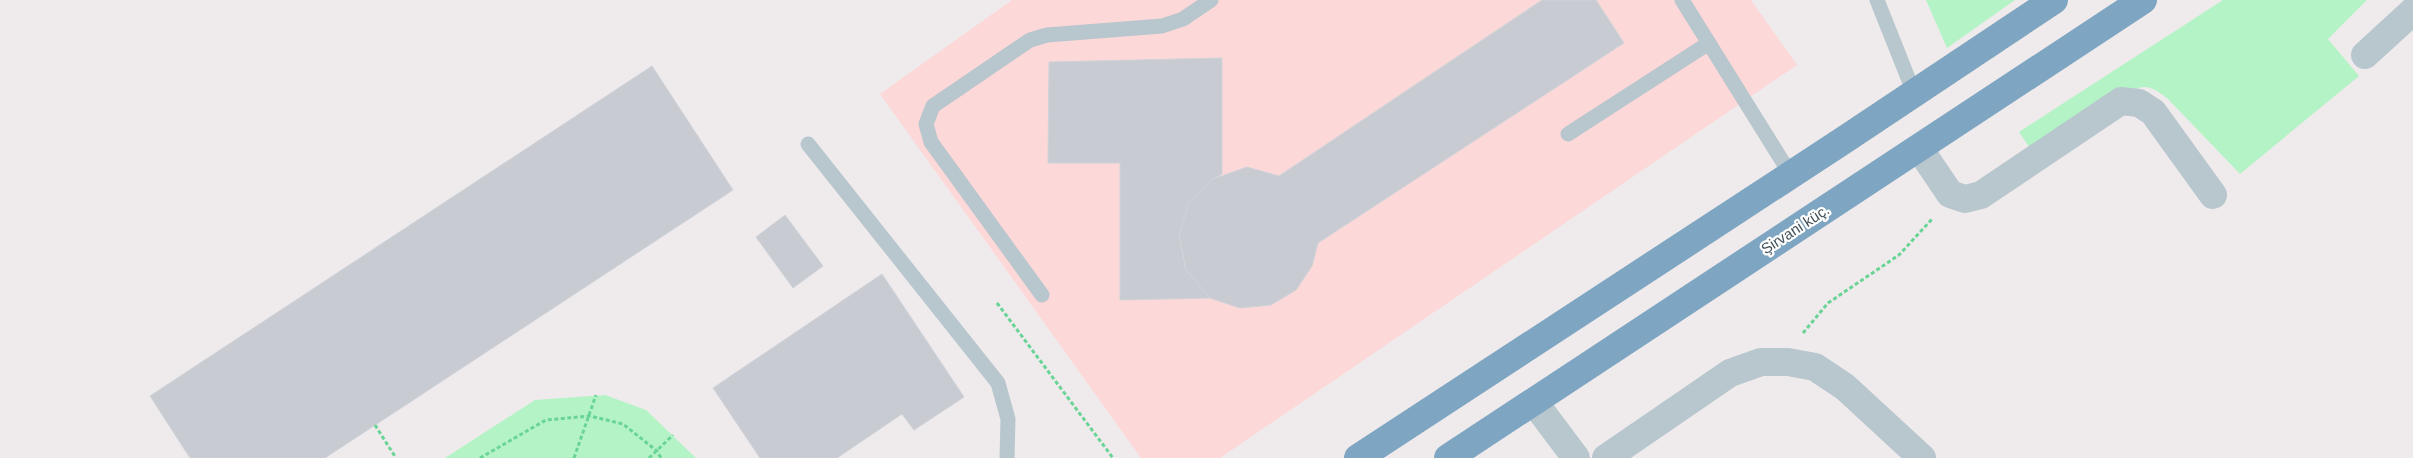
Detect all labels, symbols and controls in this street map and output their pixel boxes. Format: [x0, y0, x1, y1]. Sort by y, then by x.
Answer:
street label: Şirvani küç. [1758, 201, 1832, 257]

